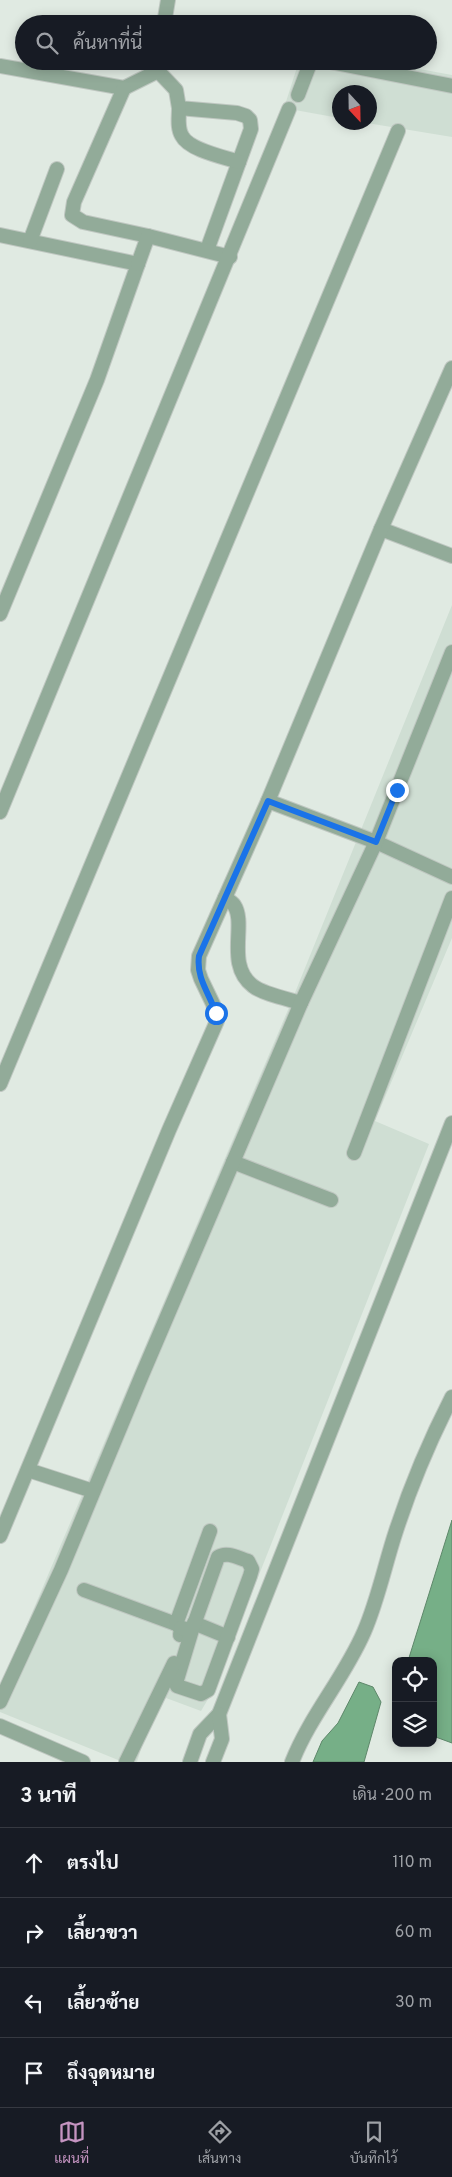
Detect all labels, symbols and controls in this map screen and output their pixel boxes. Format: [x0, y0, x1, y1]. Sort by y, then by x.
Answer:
search box [15, 15, 437, 70]
icon: search [33, 29, 61, 57]
text: ค้นหาที่นี่ [73, 32, 142, 56]
north arrow [332, 85, 377, 130]
route end [386, 779, 409, 802]
route start [205, 1002, 228, 1025]
map controls [392, 1657, 437, 1747]
button: locate [392, 1657, 437, 1702]
button: layers [392, 1702, 437, 1747]
text: 3 นาที [20, 1783, 76, 1810]
text: เดิน · 200 m [352, 1786, 432, 1806]
icon: ahead [20, 1849, 48, 1877]
text: ตรงไป [67, 1852, 119, 1876]
text: 110 m [392, 1853, 432, 1873]
icon: right [20, 1919, 48, 1947]
text: เลี้ยวขวา [67, 1922, 138, 1946]
text: 60 m [395, 1923, 432, 1943]
icon: left [20, 1989, 48, 2017]
text: เลี้ยวซ้าย [67, 1992, 139, 2016]
text: 30 m [395, 1993, 432, 2013]
icon: arrive [20, 2059, 48, 2087]
text: ถึงจุดหมาย [67, 2062, 155, 2086]
tab: แผนที่ [54, 2118, 89, 2168]
tab: เส้นทาง [198, 2118, 241, 2168]
tab: บันทึกไว้ [350, 2118, 398, 2168]

